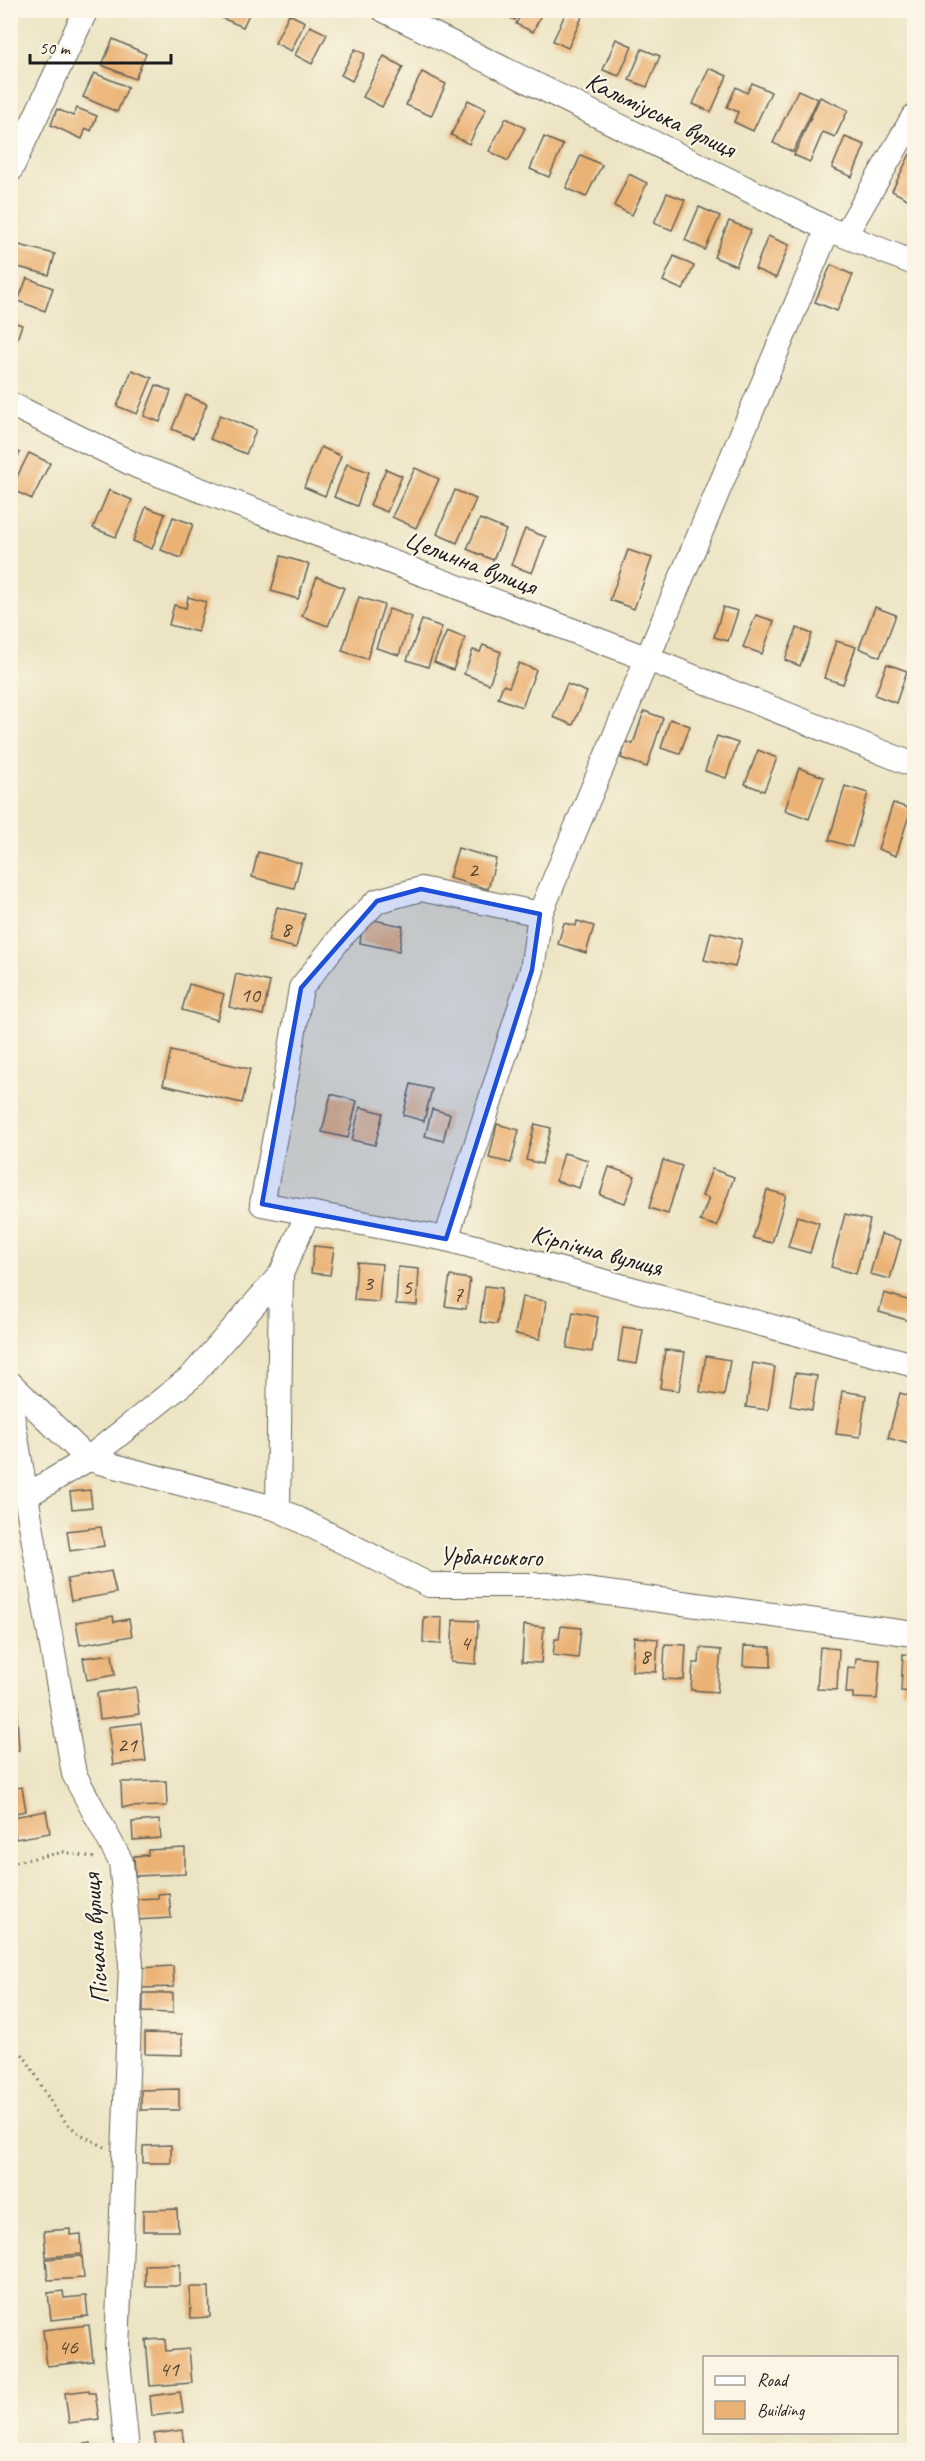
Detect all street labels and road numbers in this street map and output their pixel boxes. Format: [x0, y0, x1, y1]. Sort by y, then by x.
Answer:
street label: Кальміуська вулиця [581, 64, 743, 166]
street label: Целинна вулиця [400, 522, 544, 604]
street label: Кiрпiчна вулиця [528, 1217, 668, 1284]
street label: Урбанського [439, 1539, 545, 1574]
street label: Пiсчана вулиця [74, 1871, 117, 2005]

